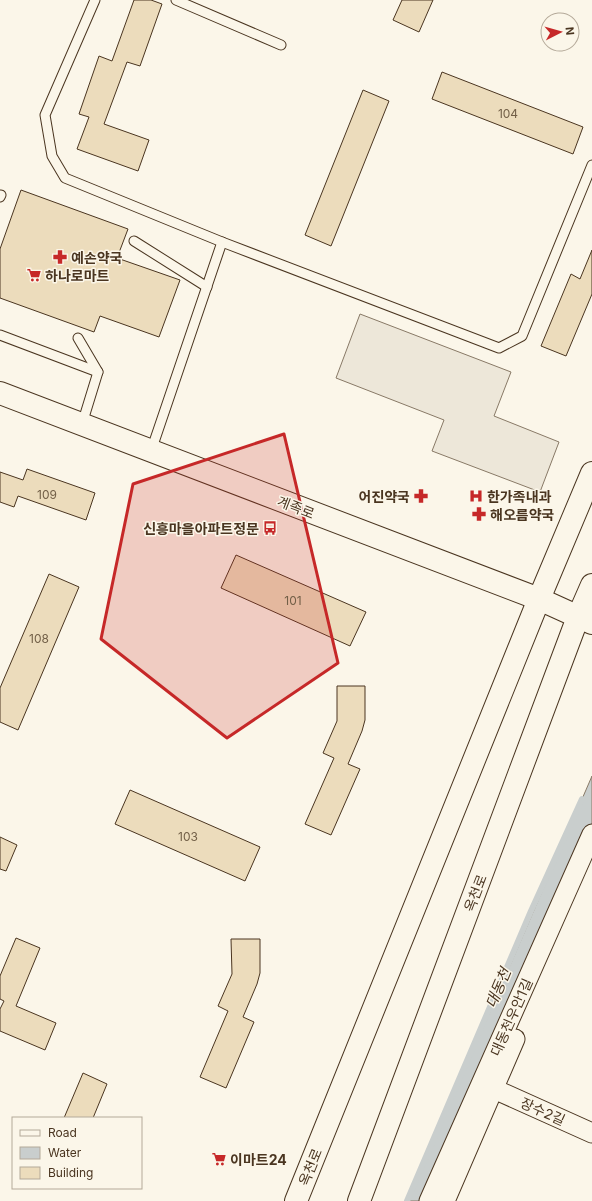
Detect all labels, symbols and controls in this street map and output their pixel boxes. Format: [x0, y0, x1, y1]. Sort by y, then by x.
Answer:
north arrow [540, 12, 580, 52]
text: N [563, 26, 577, 36]
house number: 104 [498, 106, 518, 121]
pharmacy icon: 예손약국 [52, 249, 68, 265]
place label: 예손약국 [71, 249, 123, 266]
supermarket icon: 하나로마트 [26, 267, 42, 283]
place label: 하나로마트 [45, 267, 110, 284]
house number: 109 [37, 487, 57, 502]
place label: 어진약국 [358, 488, 410, 505]
pharmacy icon: 어진약국 [413, 488, 429, 504]
hospital icon: 한가족내과 [468, 488, 484, 504]
place label: 한가족내과 [487, 488, 552, 505]
street label: 계족로 [275, 492, 317, 522]
pharmacy icon: 해오름약국 [471, 506, 487, 522]
place label: 해오름약국 [490, 506, 555, 523]
place label: 신흥마을아파트정문 [143, 520, 259, 537]
bus stop icon: 신흥마을아파트정문 [262, 520, 278, 536]
house number: 101 [284, 593, 302, 608]
house number: 108 [29, 631, 49, 646]
house number: 103 [178, 829, 198, 844]
street label: 옥천로 [460, 872, 490, 914]
water label: 대동천 [481, 963, 516, 1011]
street label: 대동천우안1길 [486, 976, 536, 1058]
street label: 장수2길 [518, 1094, 568, 1128]
legend [12, 1117, 142, 1189]
text: Road [48, 1125, 77, 1140]
text: Water [48, 1145, 82, 1160]
street label: 옥천로 [295, 1146, 325, 1188]
supermarket icon: 이마트24 [211, 1151, 227, 1167]
place label: 이마트24 [230, 1151, 287, 1168]
text: Building [48, 1165, 93, 1180]

